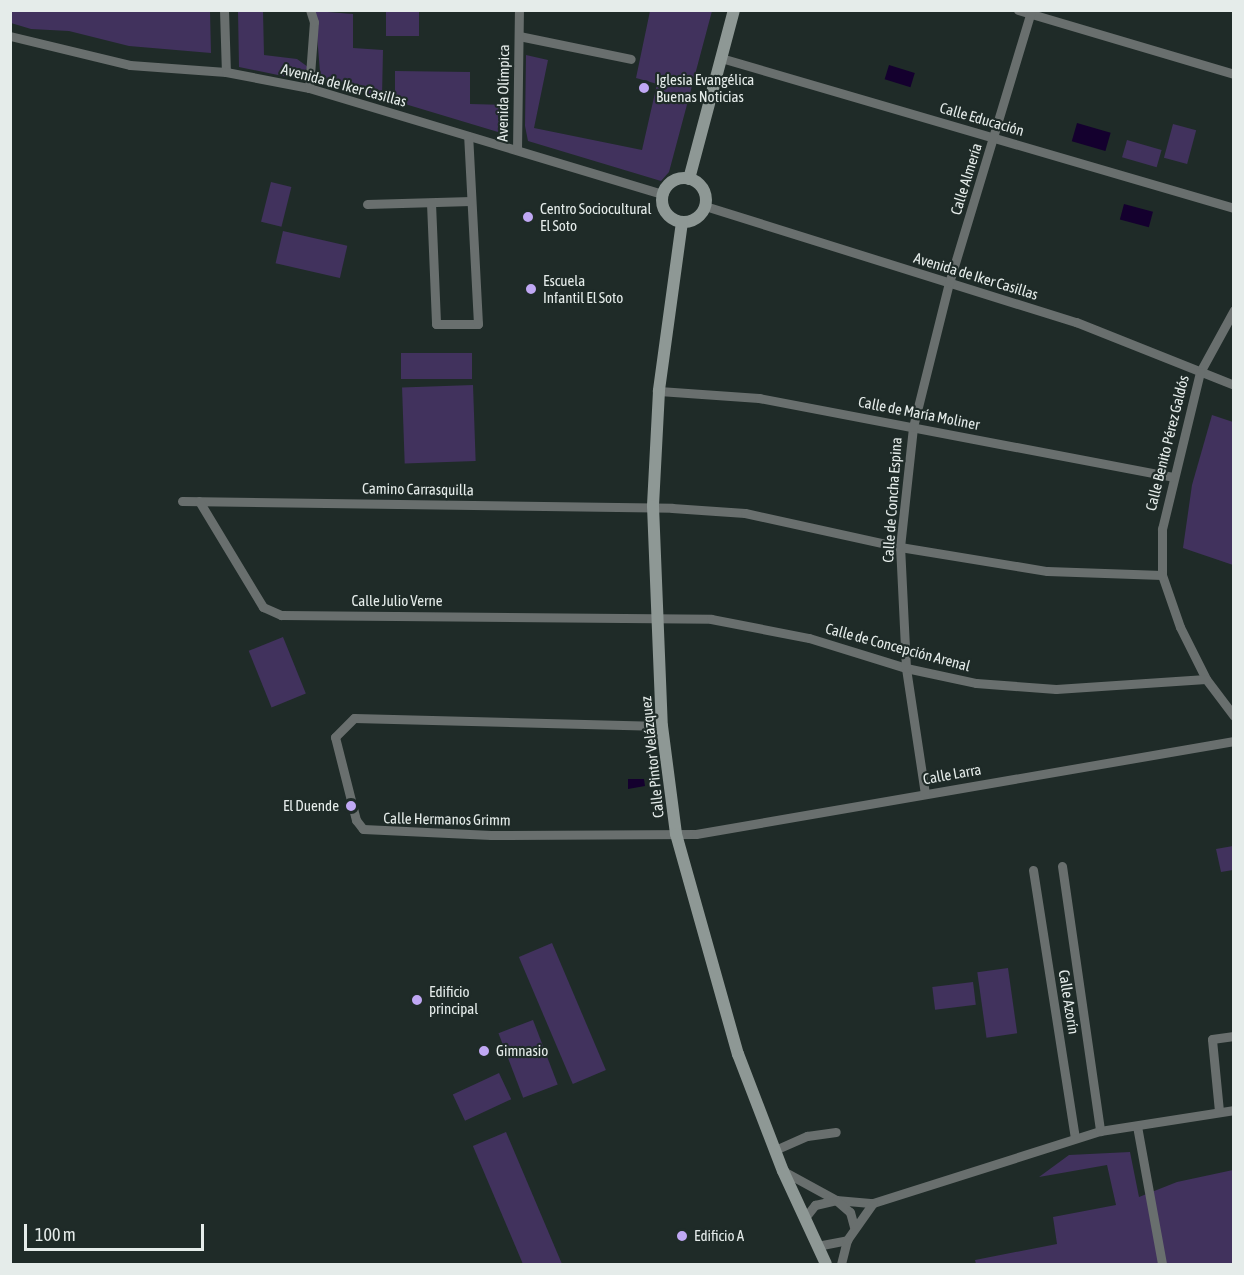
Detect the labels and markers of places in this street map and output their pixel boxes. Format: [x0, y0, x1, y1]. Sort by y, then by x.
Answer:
place label: Iglesia Evangélica Buenas Noticias [656, 70, 754, 105]
marker: Iglesia Evangélica Buenas Noticias [637, 81, 651, 95]
place label: Centro Sociocultural El Soto [540, 199, 651, 234]
marker: Centro Sociocultural El Soto [521, 210, 535, 224]
place label: Escuela Infantil El Soto [543, 271, 623, 306]
marker: Escuela Infantil El Soto [524, 282, 538, 296]
place label: El Duende [283, 797, 339, 815]
marker: El Duende [344, 799, 358, 813]
place label: Edificio principal [429, 982, 478, 1017]
marker: Edificio principal [410, 993, 424, 1007]
place label: Gimnasio [496, 1042, 548, 1060]
marker: Gimnasio [477, 1044, 491, 1058]
place label: Edificio A [694, 1227, 744, 1245]
marker: Edificio A [675, 1229, 689, 1243]

